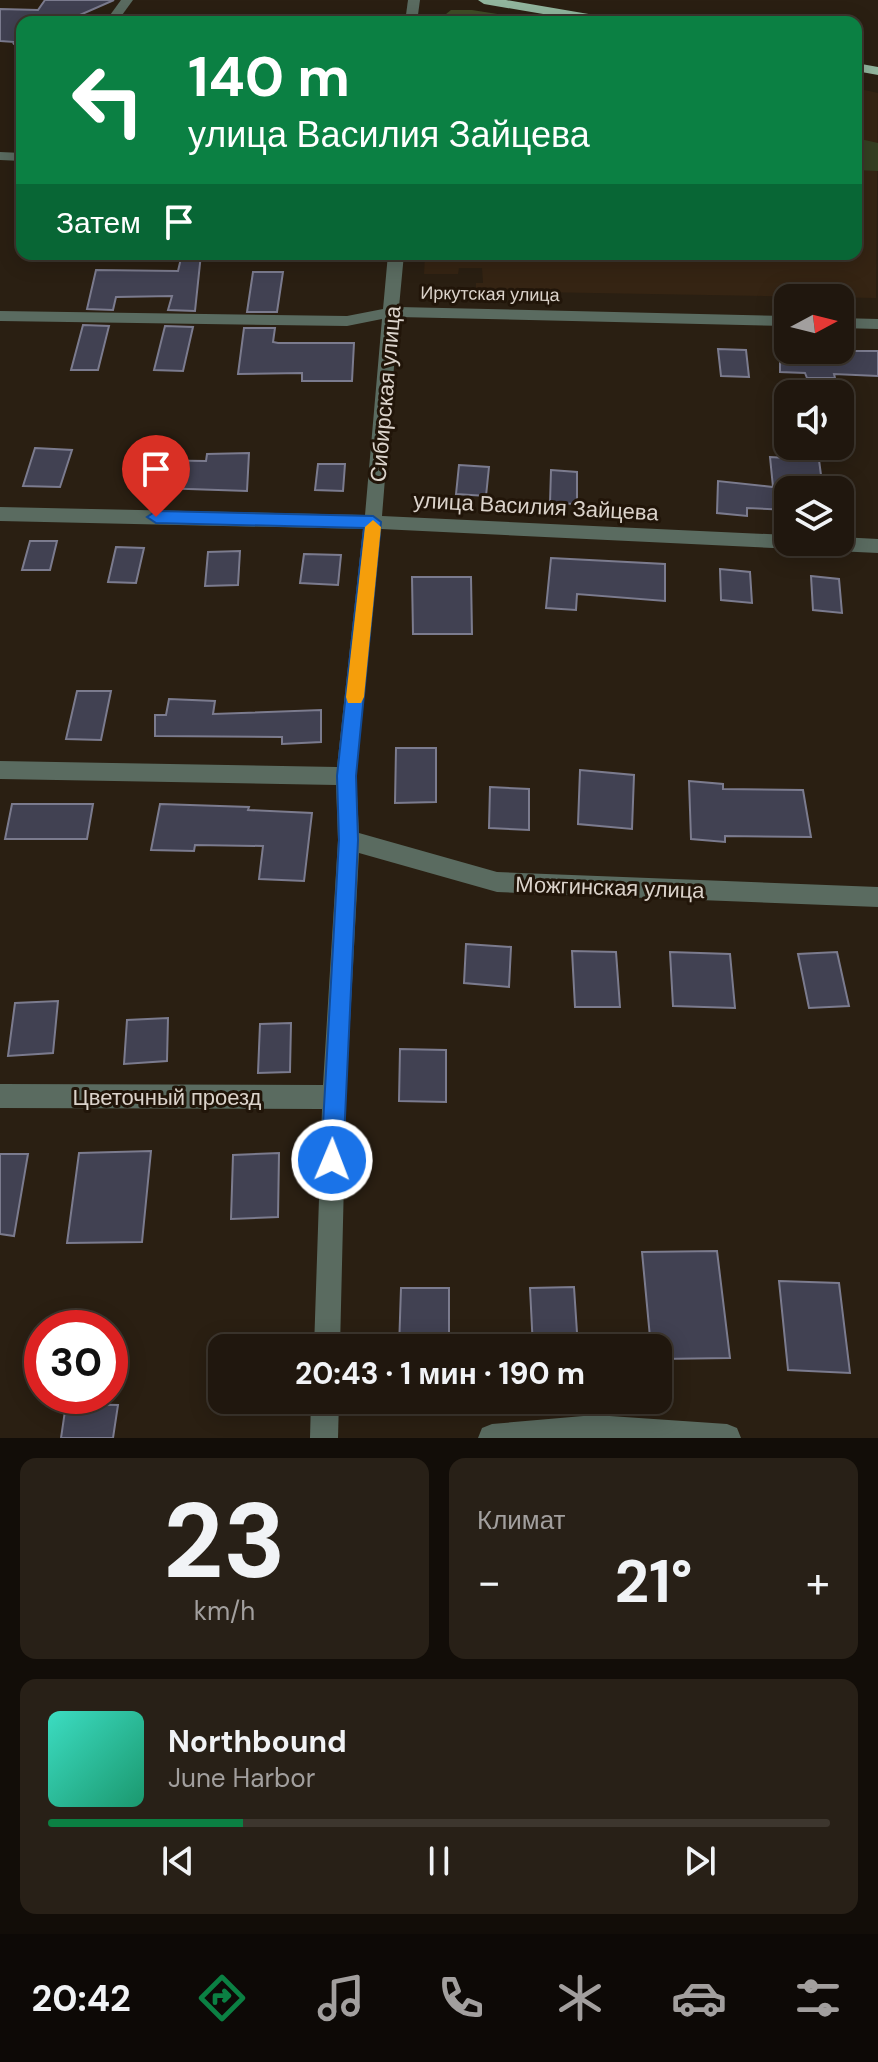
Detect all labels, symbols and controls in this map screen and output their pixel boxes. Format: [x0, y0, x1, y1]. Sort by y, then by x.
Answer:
text: 140 m [188, 40, 350, 113]
icon: left [56, 48, 160, 152]
text: улица Василия Зайцева [188, 111, 590, 158]
icon: arrive [157, 200, 201, 244]
text: Затем [56, 203, 141, 242]
street label: Иркутская улица [420, 281, 561, 307]
north arrow [774, 284, 854, 364]
map controls [774, 284, 854, 556]
street label: Сибирская улица [363, 304, 408, 483]
button: sound [774, 380, 854, 460]
pin [122, 435, 190, 517]
icon: arrive [134, 447, 178, 491]
button: layers [774, 476, 854, 556]
street label: улица Василия Зайцева [413, 486, 660, 527]
street label: Можгинская улица [515, 870, 706, 905]
street label: Цветочный проезд [73, 1083, 262, 1112]
position arrow [290, 1118, 374, 1202]
speed limit sign: 30 [24, 1310, 128, 1414]
text: 20:43 · 1 мин · 190 m [295, 1354, 585, 1393]
text: 23 [163, 1474, 286, 1609]
text: Климат [477, 1503, 566, 1537]
text: 21° [614, 1542, 693, 1621]
text: − [477, 1553, 501, 1611]
text: + [806, 1553, 830, 1611]
text: km/h [194, 1594, 255, 1628]
text: Northbound [168, 1722, 347, 1761]
text: June Harbor [168, 1761, 315, 1795]
icon: previous [156, 1839, 200, 1883]
icon: pause [417, 1839, 461, 1883]
icon: next [678, 1839, 722, 1883]
icon: directions [194, 1970, 250, 2026]
icon: music [313, 1970, 369, 2026]
icon: phone [433, 1970, 489, 2026]
icon: climate [552, 1970, 608, 2026]
icon: car [671, 1970, 727, 2026]
icon: filters [790, 1970, 846, 2026]
text: 20:42 [32, 1975, 131, 2022]

